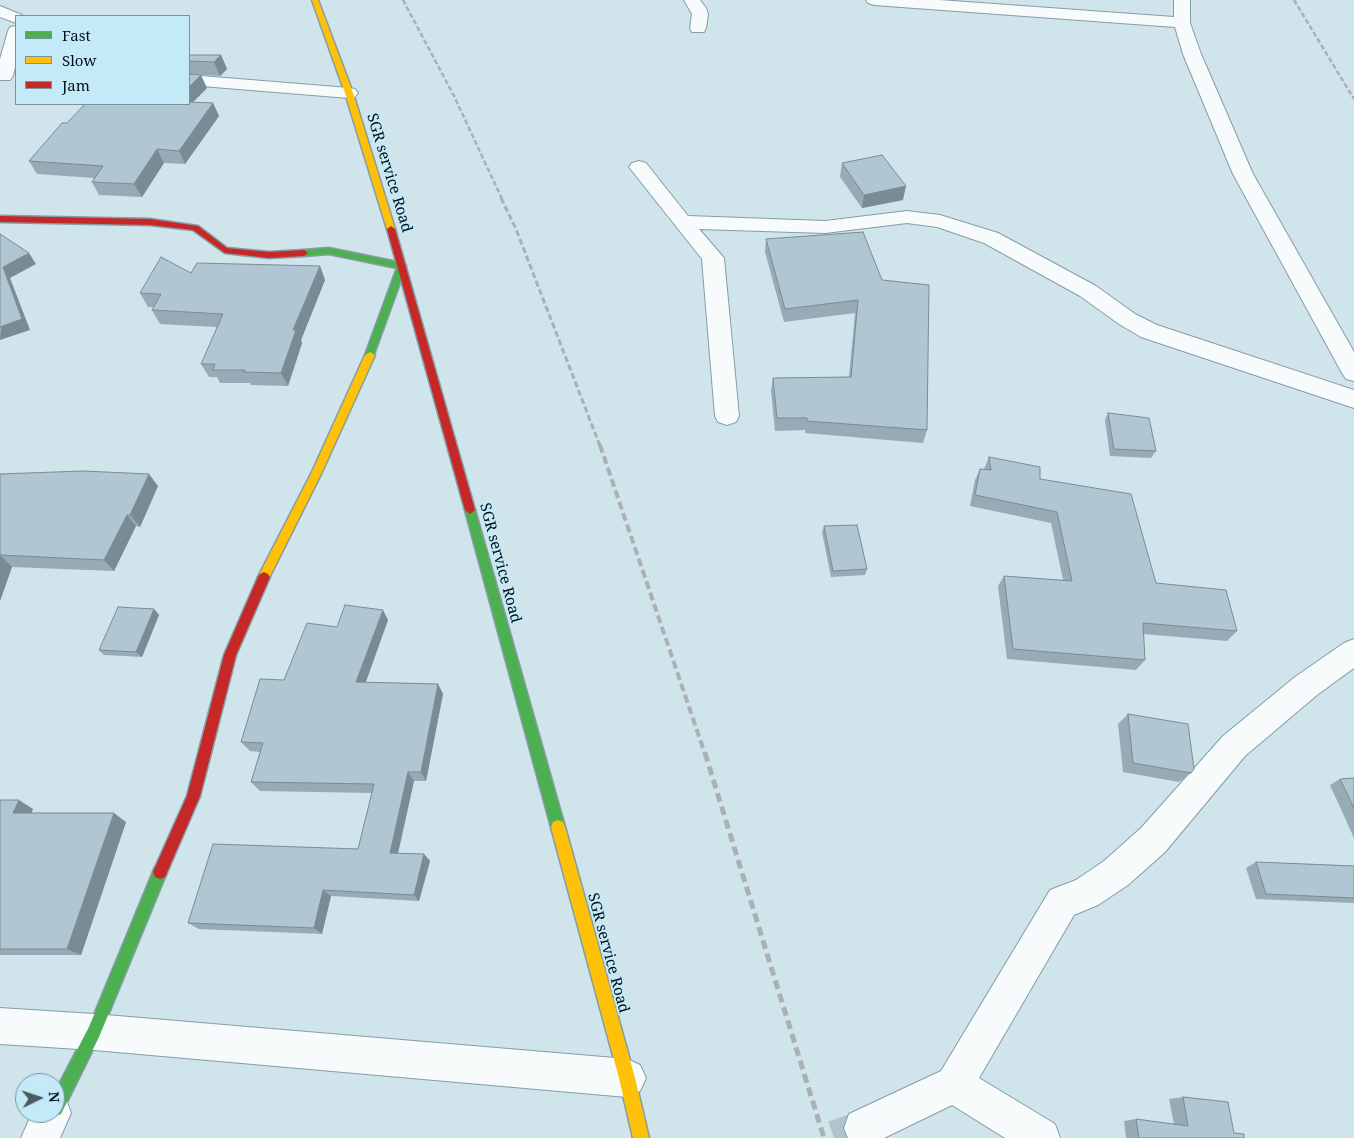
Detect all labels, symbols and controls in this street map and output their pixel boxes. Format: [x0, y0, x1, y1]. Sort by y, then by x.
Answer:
legend [15, 15, 190, 105]
text: Fast [62, 25, 91, 45]
text: Slow [62, 50, 96, 70]
text: Jam [62, 75, 90, 95]
street label: SGR service Road [362, 111, 416, 235]
street label: SGR service Road [475, 501, 525, 625]
street label: SGR service Road [583, 891, 633, 1015]
north arrow [15, 1073, 65, 1123]
text: N [45, 1091, 64, 1103]

